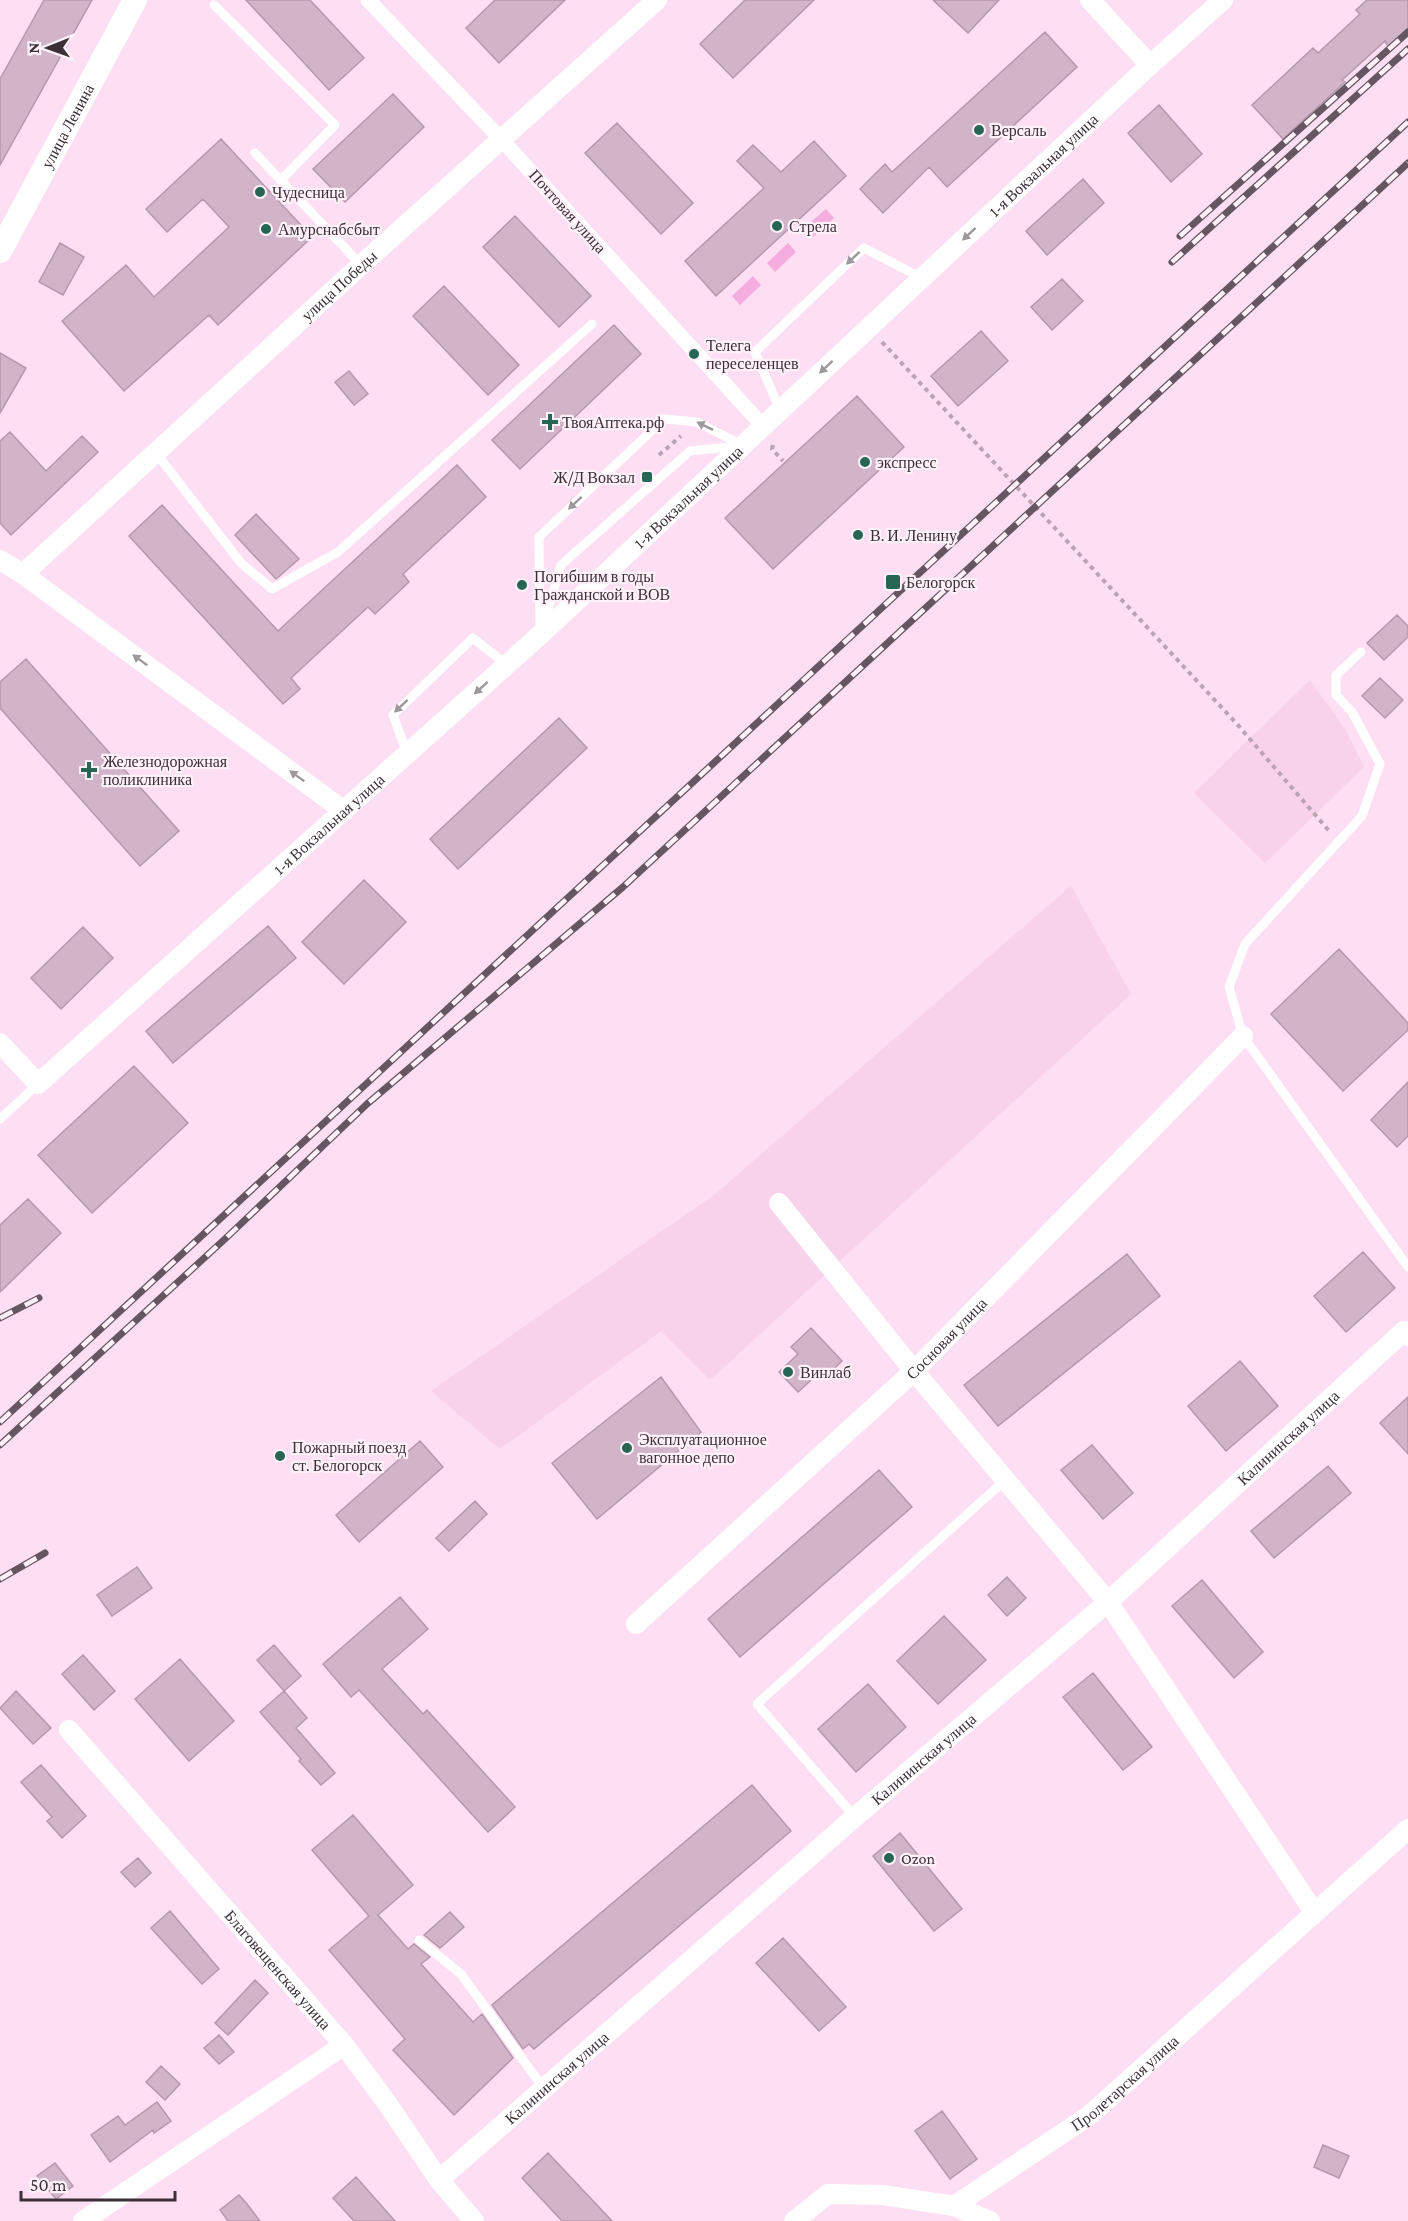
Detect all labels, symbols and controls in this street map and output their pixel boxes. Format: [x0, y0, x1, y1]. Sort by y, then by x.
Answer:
north arrow [18, 18, 78, 78]
text: N [25, 43, 42, 54]
street label: улица Ленина [38, 81, 97, 172]
street label: 1-я Вокзальная улица [986, 110, 1101, 220]
place label: Версаль [991, 122, 1047, 140]
marker: Версаль [972, 123, 986, 137]
street label: Почтовая улица [525, 166, 610, 257]
place label: Чудесница [272, 184, 345, 202]
marker: Чудесница [253, 185, 267, 199]
place label: Стрела [789, 218, 837, 236]
marker: Стрела [770, 219, 784, 233]
place label: Амурснабсбыт [278, 221, 380, 239]
marker: Амурснабсбыт [259, 222, 273, 236]
one-way arrow [962, 227, 977, 240]
street label: улица Победы [298, 247, 381, 325]
one-way arrow [846, 251, 861, 265]
place label: Телега переселенцев [706, 337, 799, 373]
marker: Телега переселенцев [687, 347, 701, 361]
one-way arrow [819, 360, 834, 374]
place label: ТвояАптека.рф [562, 414, 664, 432]
marker: ТвояАптека.рф [543, 415, 557, 429]
one-way arrow [696, 422, 713, 431]
street label: 1-я Вокзальная улица [631, 442, 746, 552]
place label: экспресс [877, 454, 937, 472]
marker: экспресс [858, 455, 872, 469]
place label: Ж/Д Вокзал [553, 469, 635, 487]
marker: Ж/Д Вокзал [640, 470, 654, 484]
one-way arrow [569, 495, 583, 509]
place label: В. И. Ленину [870, 527, 957, 545]
marker: В. И. Ленину [851, 528, 865, 542]
place label: Погибшим в годы Гражданской и ВОВ [534, 568, 670, 604]
marker: Белогорск [884, 573, 902, 591]
place label: Белогорск [906, 574, 976, 592]
marker: Погибшим в годы Гражданской и ВОВ [515, 578, 529, 592]
one-way arrow [132, 654, 148, 666]
one-way arrow [474, 681, 489, 694]
one-way arrow [394, 699, 408, 713]
place label: Железнодорожная поликлиника [103, 753, 228, 788]
marker: Железнодорожная поликлиника [80, 761, 98, 779]
one-way arrow [289, 770, 305, 782]
street label: 1-я Вокзальная улица [270, 771, 388, 878]
street label: Сосновая улица [903, 1294, 990, 1383]
place label: Винлаб [800, 1364, 851, 1381]
marker: Винлаб [781, 1365, 795, 1379]
street label: Калининская улица [1234, 1387, 1342, 1488]
place label: Эксплуатационное вагонное депо [639, 1431, 767, 1467]
place label: Пожарный поезд ст. Белогорск [292, 1439, 406, 1475]
marker: Эксплуатационное вагонное депо [620, 1441, 634, 1455]
marker: Пожарный поезд ст. Белогорск [273, 1449, 287, 1463]
street label: Калининская улица [868, 1710, 979, 1808]
place label: Ozon [901, 1850, 935, 1867]
marker: Ozon [882, 1851, 896, 1865]
street label: Благовещенская улица [221, 1907, 334, 2033]
street label: Калининская улица [502, 2028, 612, 2127]
street label: Пролетарская улица [1068, 2032, 1182, 2134]
scale bar [21, 2164, 176, 2202]
text: 50 m [30, 2175, 67, 2195]

